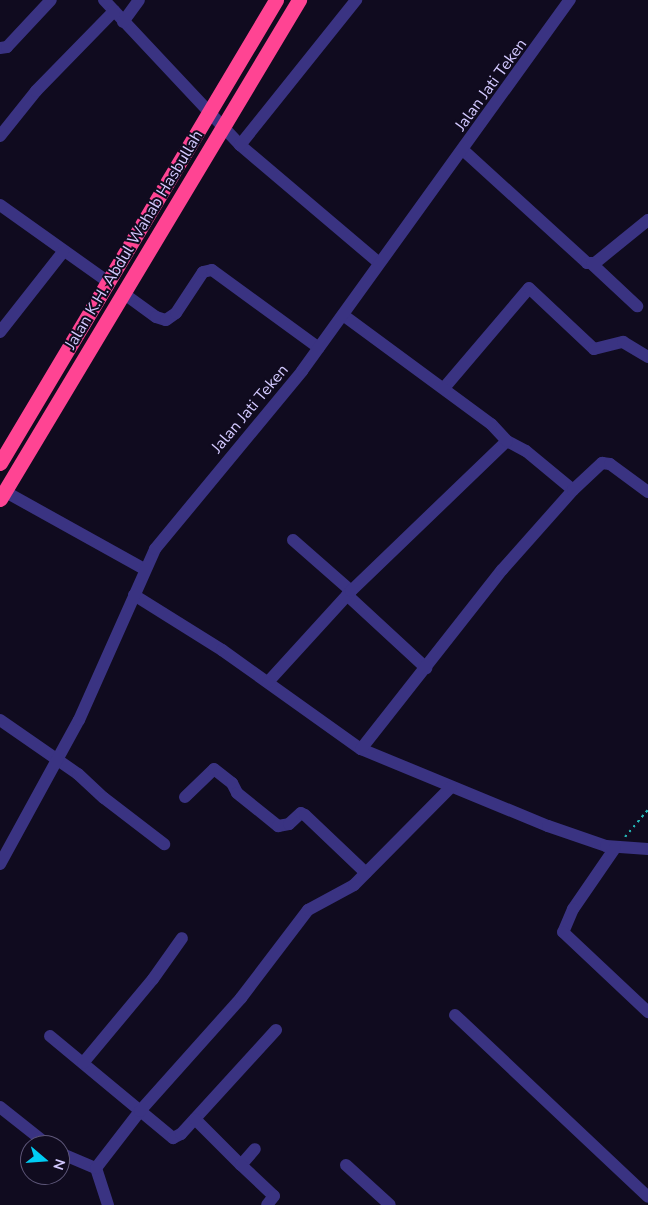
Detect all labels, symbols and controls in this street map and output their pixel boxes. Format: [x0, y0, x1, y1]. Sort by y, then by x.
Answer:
street label: Jalan Jati Teken [451, 35, 531, 135]
street label: Jalan K.H. Abdul Wahab Hasbullah [61, 127, 207, 353]
street label: Jalan Jati Teken [207, 361, 293, 457]
north arrow [20, 1135, 70, 1185]
text: N [48, 1157, 69, 1172]

